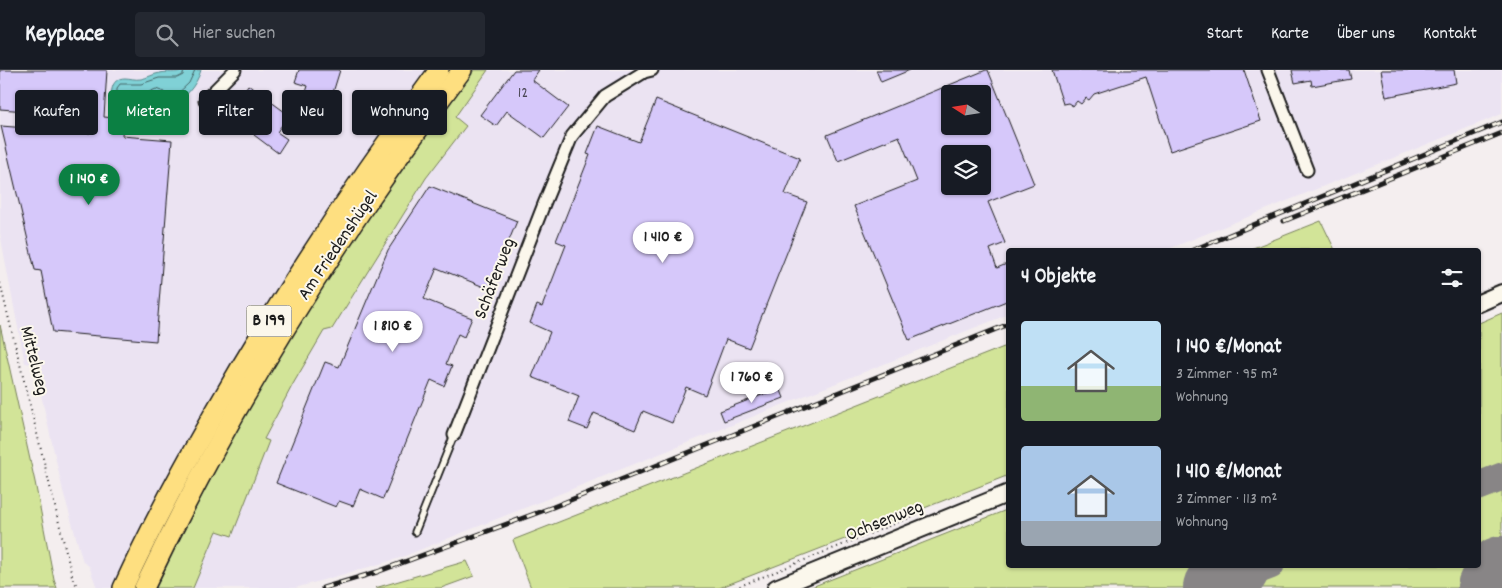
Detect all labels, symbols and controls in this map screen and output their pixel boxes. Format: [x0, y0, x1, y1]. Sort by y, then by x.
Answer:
search box [135, 12, 485, 57]
text: Keyplace [25, 18, 105, 52]
icon: search [153, 21, 181, 49]
text: Hier suchen [193, 21, 275, 48]
text: Start [1207, 22, 1243, 47]
text: Karte [1271, 22, 1309, 47]
text: Über uns [1337, 22, 1395, 47]
text: Kontakt [1423, 22, 1477, 47]
house number: 12 [518, 82, 528, 105]
north arrow [941, 85, 991, 135]
map controls [941, 85, 991, 195]
chip: Kaufen [15, 90, 98, 135]
chip: Mieten [108, 90, 189, 135]
chip: Filter [199, 90, 272, 135]
chip: Neu [282, 90, 342, 135]
chip: Wohnung [352, 90, 447, 135]
button: layers [941, 145, 991, 195]
pin: 1 140 € [43, 164, 135, 206]
text: 1 140 € [70, 168, 108, 191]
street label: Am Friedenshügel [292, 185, 386, 306]
pin: 1 410 € [617, 222, 709, 264]
text: 1 410 € [644, 226, 682, 249]
street label: Schäferweg [468, 234, 524, 324]
text: 4 Objekte [1021, 263, 1096, 293]
icon: filters [1438, 264, 1466, 292]
road number: B 199 [246, 306, 292, 336]
pin: 1 810 € [347, 310, 439, 353]
text: 1 810 € [374, 315, 412, 338]
street label: Mittelweg [11, 324, 55, 398]
text: 1 140 €/Monat [1176, 333, 1282, 363]
icon: home [1061, 341, 1121, 401]
pin: 1 760 € [706, 362, 798, 404]
text: 3 Zimmer · 95 m² [1176, 363, 1278, 386]
text: 1 760 € [731, 366, 773, 389]
text: Wohnung [1176, 386, 1228, 409]
text: 1 410 €/Monat [1176, 458, 1282, 488]
icon: home [1061, 466, 1121, 526]
text: 3 Zimmer · 113 m² [1176, 488, 1277, 511]
street label: Ochsenweg [842, 494, 928, 550]
text: Wohnung [1176, 511, 1228, 534]

